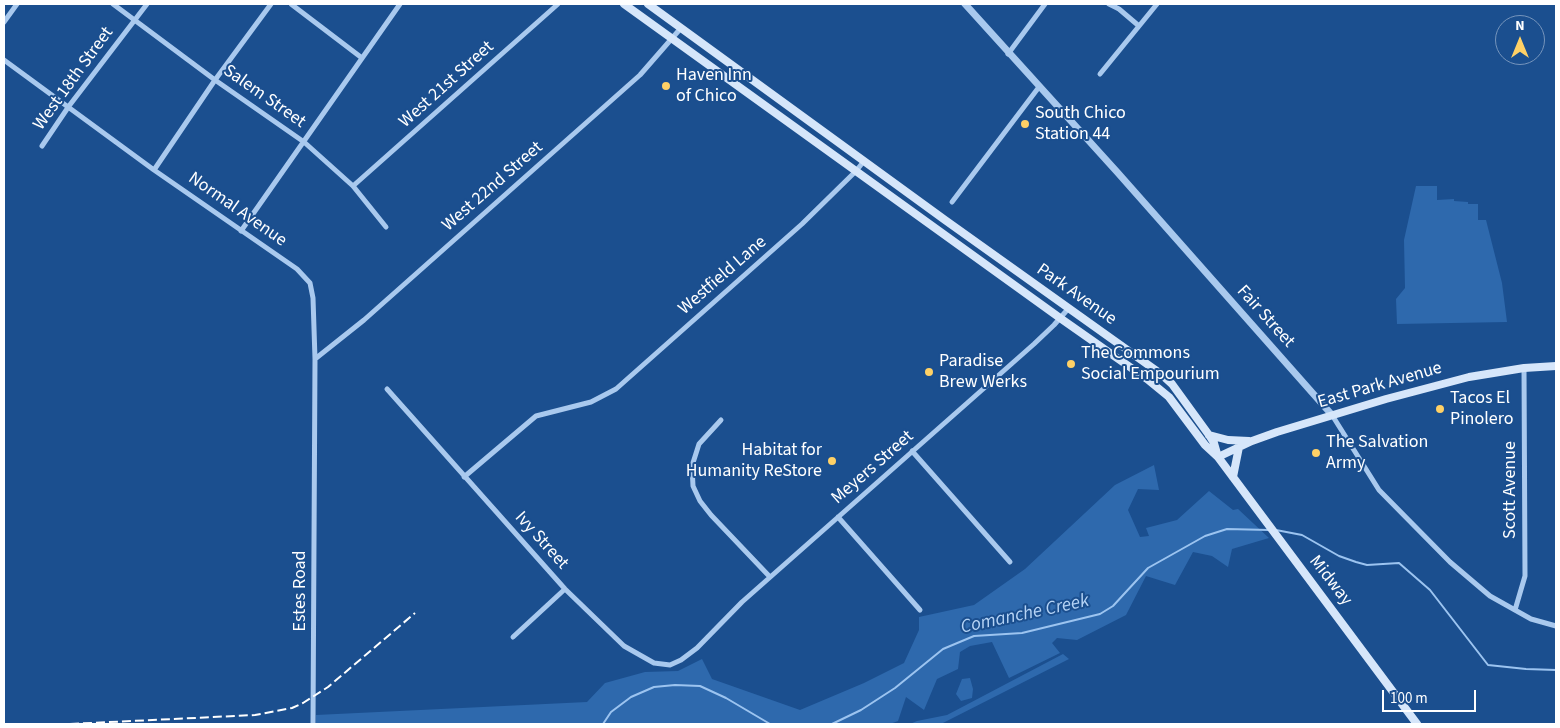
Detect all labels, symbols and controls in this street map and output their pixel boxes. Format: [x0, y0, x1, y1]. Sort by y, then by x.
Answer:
north arrow [1495, 15, 1545, 65]
text: N [1515, 16, 1525, 36]
street label: West 18th Street [29, 23, 119, 135]
street label: West 21st Street [395, 37, 499, 133]
street label: Salem Street [219, 61, 309, 133]
place label: Haven Inn of Chico [676, 65, 752, 108]
marker: Haven Inn of Chico [660, 80, 672, 92]
place label: South Chico Station 44 [1035, 103, 1126, 146]
marker: South Chico Station 44 [1019, 118, 1031, 130]
street label: West 22nd Street [438, 137, 548, 237]
street label: Normal Avenue [184, 168, 290, 252]
street label: Westfield Lane [675, 232, 771, 320]
street label: Park Avenue [1032, 260, 1120, 330]
street label: Fair Street [1231, 281, 1299, 353]
place label: The Commons Social Empourium [1081, 343, 1220, 386]
place label: Paradise Brew Werks [939, 351, 1027, 394]
marker: The Commons Social Empourium [1065, 358, 1077, 370]
street label: East Park Avenue [1315, 358, 1445, 414]
marker: Paradise Brew Werks [923, 366, 935, 378]
place label: Tacos El Pinolero [1450, 388, 1514, 430]
marker: Tacos El Pinolero [1434, 403, 1446, 415]
street label: Meyers Street [828, 426, 918, 510]
place label: The Salvation Army [1326, 432, 1428, 474]
place label: Habitat for Humanity ReStore [686, 440, 822, 482]
street label: Scott Avenue [1500, 441, 1522, 539]
marker: The Salvation Army [1310, 447, 1322, 459]
marker: Habitat for Humanity ReStore [826, 455, 838, 467]
street label: Ivy Street [509, 508, 573, 574]
street label: Estes Road [290, 550, 312, 632]
street label: Midway [1304, 552, 1356, 610]
water label: Comanche Creek [959, 590, 1091, 640]
scale bar [1385, 680, 1479, 712]
text: 100 m [1390, 688, 1428, 709]

